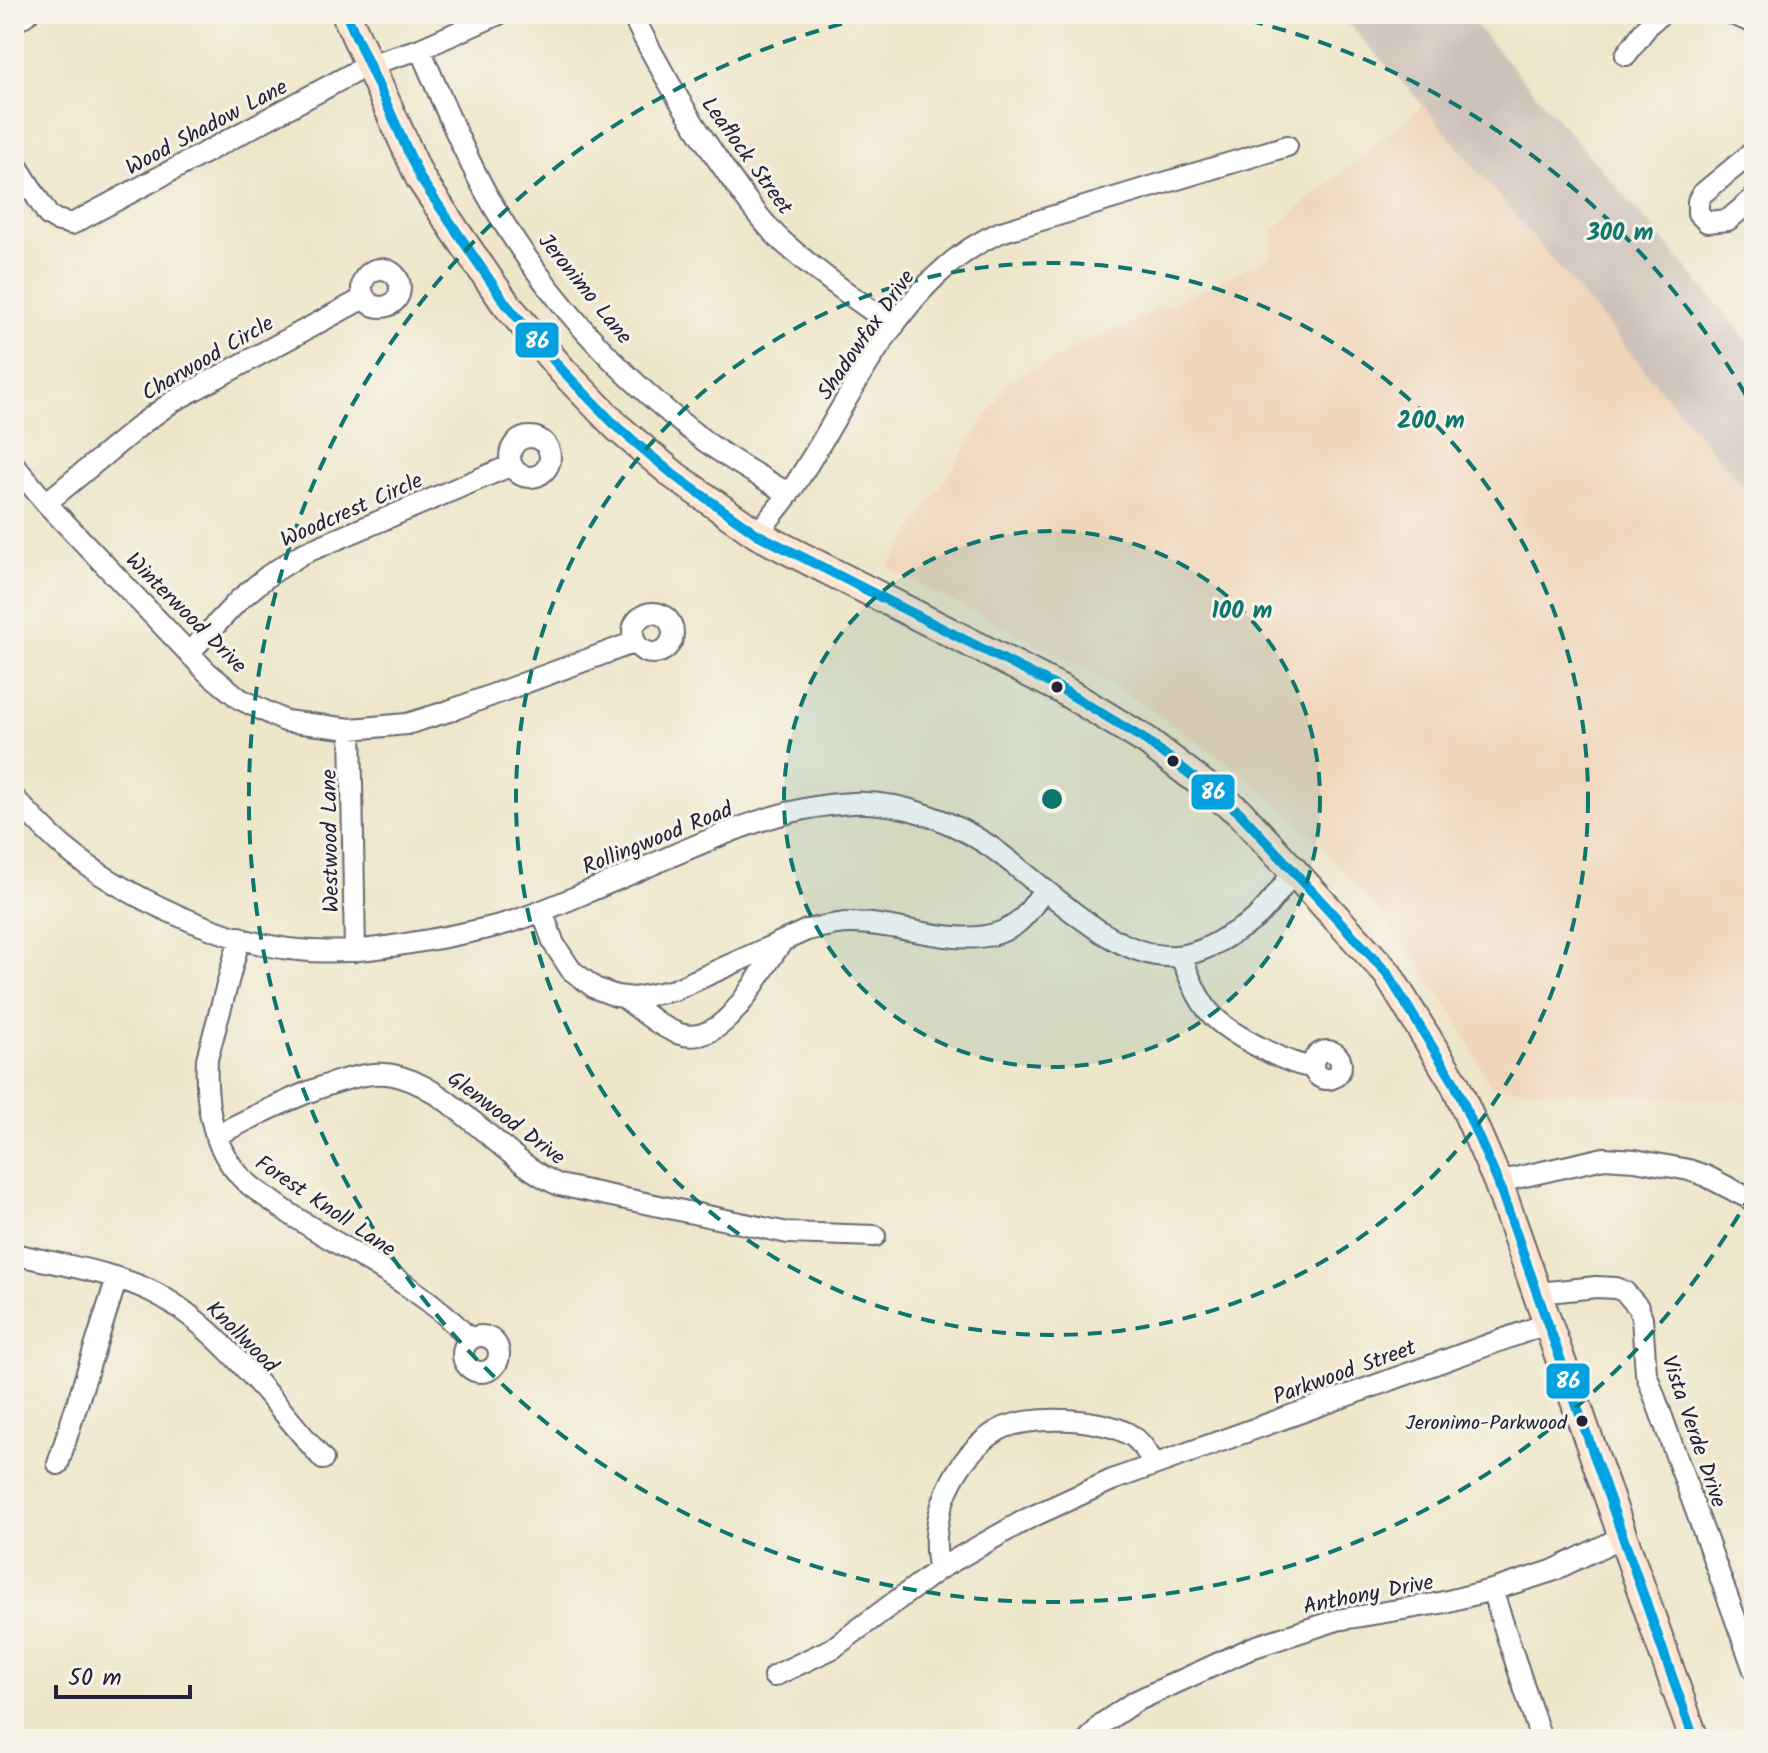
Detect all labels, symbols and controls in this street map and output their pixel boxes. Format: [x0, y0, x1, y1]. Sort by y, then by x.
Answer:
street label: Wood Shadow Lane [120, 71, 295, 186]
street label: Leaflock Street [691, 90, 801, 223]
text: 300 m [1586, 214, 1653, 253]
street label: Jeronimo Lane [528, 226, 640, 353]
street label: Shadowfax Drive [809, 263, 925, 408]
street label: Charwood Circle [135, 307, 281, 411]
line badge: 86 [514, 321, 560, 359]
text: 86 [525, 325, 550, 360]
text: 200 m [1397, 402, 1465, 441]
street label: Woodcrest Circle [275, 464, 429, 558]
street label: Winterwood Drive [116, 545, 254, 683]
text: 100 m [1212, 592, 1272, 631]
unlabelled marker [1049, 679, 1065, 695]
unlabelled marker [1165, 753, 1181, 769]
street label: Westwood Lane [313, 769, 350, 913]
line badge: 86 [1190, 773, 1236, 811]
text: 86 [1201, 776, 1226, 811]
centre of rings [1038, 785, 1066, 813]
street label: Rollingwood Road [577, 793, 739, 885]
street label: Glenwood Drive [439, 1063, 572, 1175]
street label: Forest Knoll Lane [247, 1147, 402, 1267]
street label: Knollwood [197, 1293, 287, 1383]
street label: Parkwood Street [1268, 1331, 1422, 1415]
street label: Vista Verde Drive [1650, 1351, 1735, 1513]
line badge: 86 [1545, 1362, 1591, 1400]
text: 86 [1556, 1365, 1581, 1400]
place label: Jeronimo-Parkwood [1406, 1408, 1568, 1440]
marker: Jeronimo-Parkwood [1574, 1413, 1590, 1429]
street label: Anthony Drive [1300, 1566, 1437, 1625]
scale bar [56, 1649, 190, 1699]
text: 50 m [68, 1659, 122, 1698]

